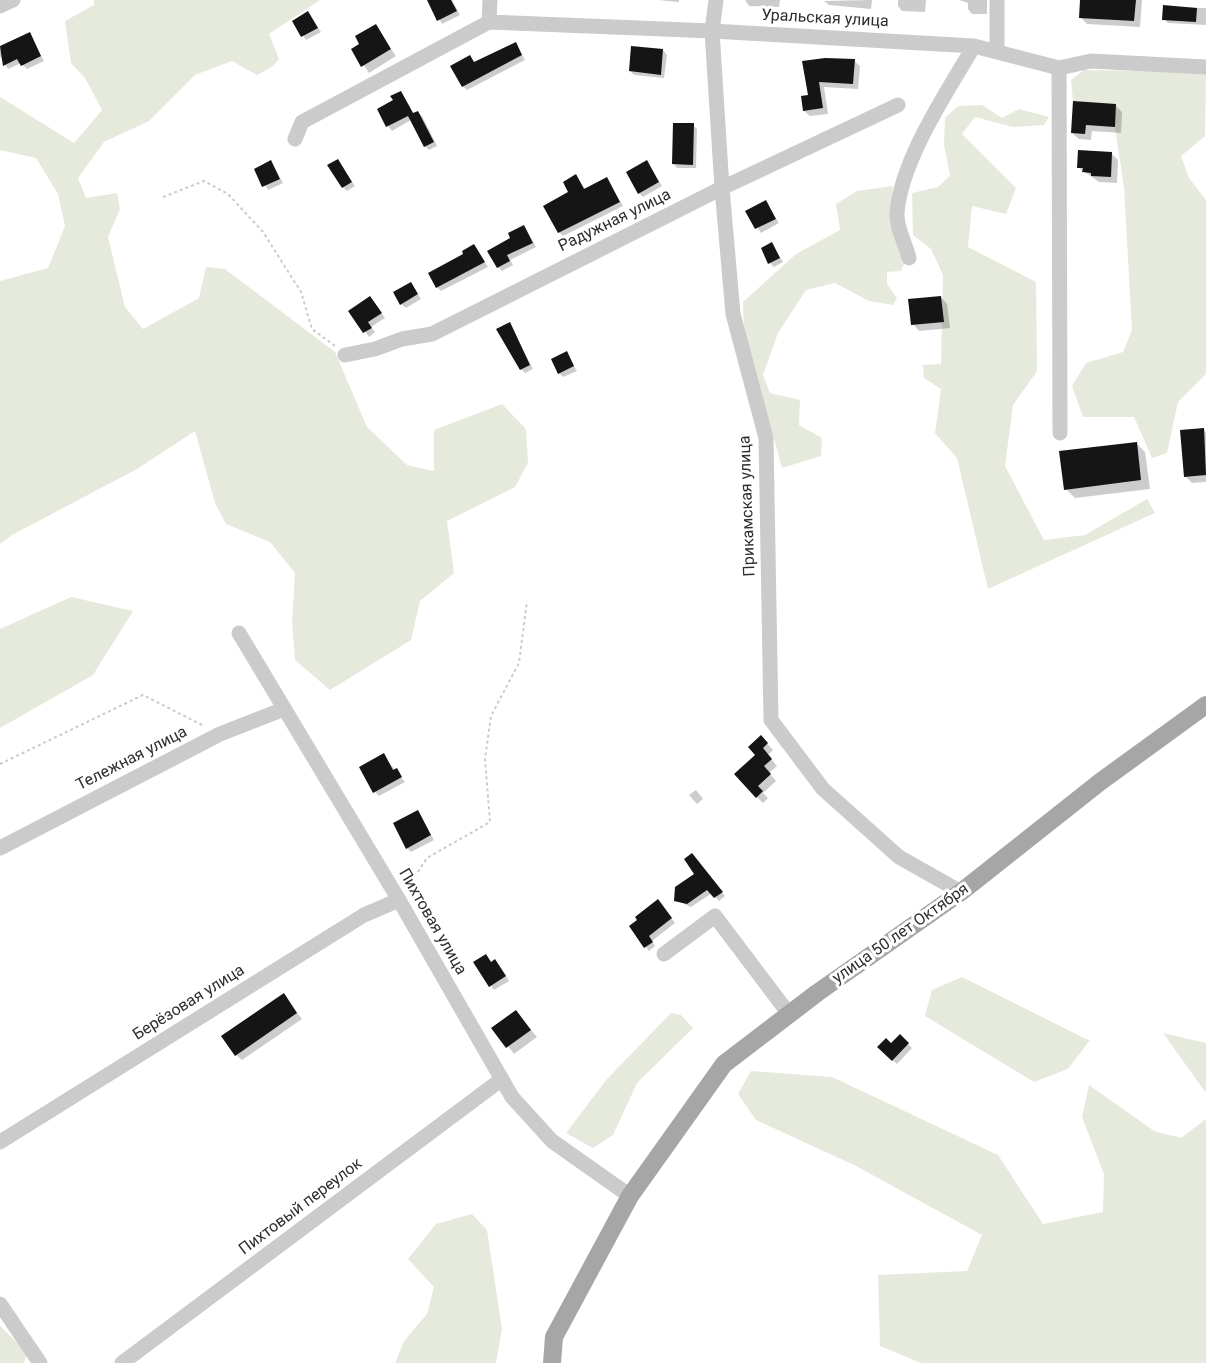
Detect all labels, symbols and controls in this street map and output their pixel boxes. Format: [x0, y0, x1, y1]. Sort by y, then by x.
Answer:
street label: Уральская улица [761, 6, 889, 32]
street label: Радужная улица [556, 185, 674, 257]
street label: Прикамская улица [736, 435, 760, 577]
street label: Тележная улица [73, 723, 191, 795]
street label: Пихтовая улица [394, 865, 470, 979]
street label: улица 50 лет Октября [829, 880, 973, 988]
street label: Берёзовая улица [130, 961, 248, 1045]
street label: Пихтовый переулок [236, 1154, 366, 1260]

